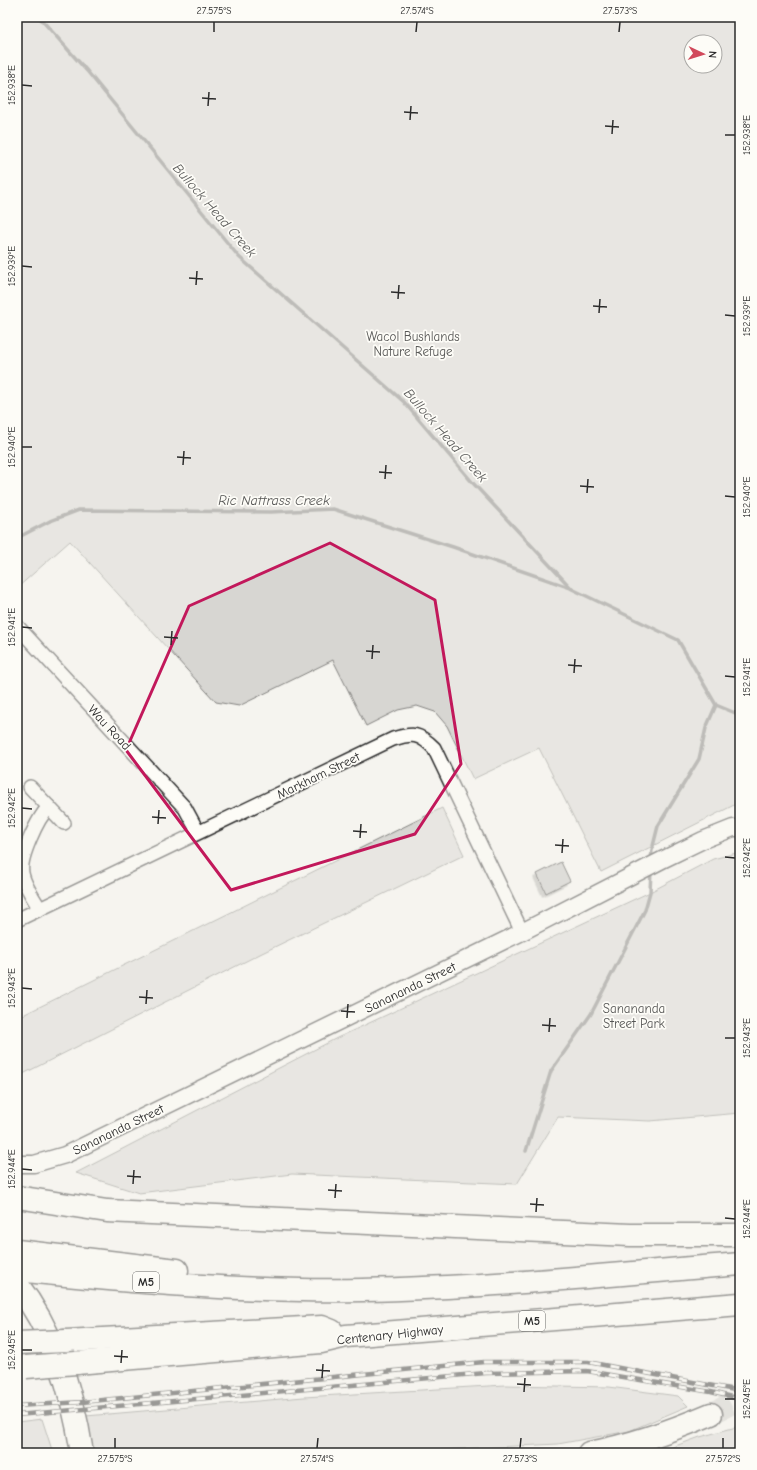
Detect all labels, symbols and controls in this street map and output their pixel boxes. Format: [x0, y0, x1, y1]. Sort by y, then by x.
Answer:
text: 27.575°S [196, 5, 232, 17]
text: 27.574°S [400, 5, 434, 17]
text: 27.573°S [603, 5, 638, 17]
north arrow [683, 34, 723, 74]
text: N [706, 51, 719, 59]
text: 152.938°E [6, 65, 18, 105]
text: 152.938°E [741, 115, 753, 155]
water label: Bullock Head Creek [169, 160, 260, 261]
text: 152.939°E [6, 246, 18, 286]
text: 152.939°E [741, 296, 753, 336]
park label: Wacol Bushlands Nature Refuge [366, 329, 460, 359]
water label: Bullock Head Creek [400, 385, 491, 486]
text: 152.940°E [6, 427, 18, 467]
text: 152.940°E [741, 477, 753, 517]
water label: Ric Nattrass Creek [218, 492, 330, 509]
text: 152.941°E [6, 608, 18, 646]
text: 152.941°E [741, 658, 753, 696]
street label: Wau Road [85, 702, 134, 753]
street label: Markham Street [274, 748, 363, 802]
text: 152.942°E [6, 788, 18, 828]
text: 152.942°E [741, 838, 753, 878]
street label: Sanananda Street [362, 958, 459, 1016]
text: 152.943°E [6, 968, 18, 1008]
park label: Sanananda Street Park [603, 1001, 666, 1031]
text: 152.943°E [741, 1018, 753, 1058]
street label: Sanananda Street [70, 1100, 167, 1158]
text: 152.944°E [6, 1149, 18, 1189]
text: 152.944°E [741, 1199, 753, 1239]
road number: M5 [133, 1272, 159, 1292]
road number: M5 [519, 1311, 545, 1331]
street label: Centenary Highway [336, 1321, 444, 1348]
text: 152.945°E [6, 1330, 18, 1370]
text: 152.945°E [741, 1379, 753, 1419]
text: 27.575°S [97, 1453, 133, 1465]
text: 27.574°S [300, 1453, 334, 1465]
text: 27.573°S [503, 1453, 538, 1465]
text: 27.572°S [706, 1453, 741, 1465]

